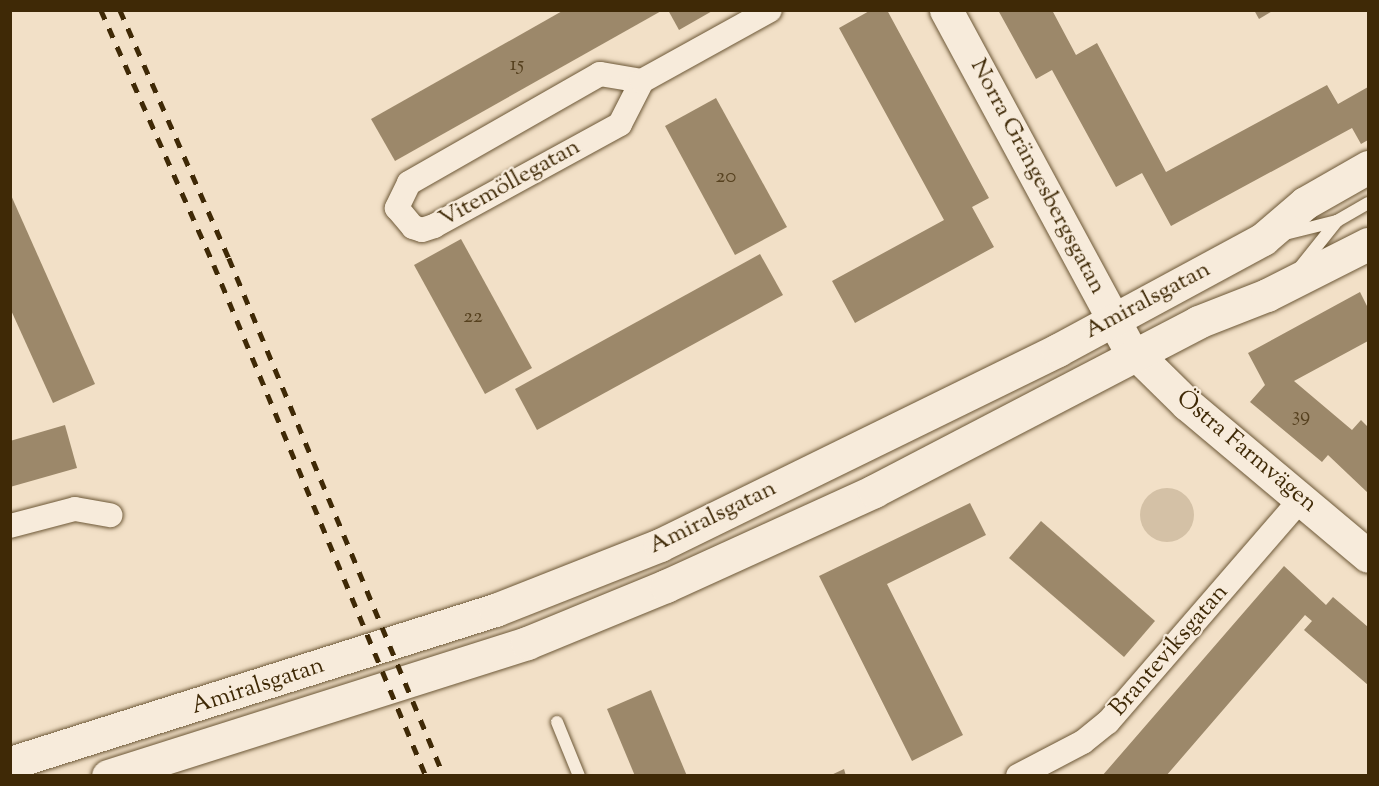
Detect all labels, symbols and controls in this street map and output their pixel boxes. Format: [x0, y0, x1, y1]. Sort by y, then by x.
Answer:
house number: 15 [510, 52, 524, 78]
street label: Norra Grängesbergsgatan [963, 54, 1111, 300]
street label: Vitemöllegatan [434, 133, 586, 235]
house number: 20 [716, 164, 736, 190]
street label: Amiralsgatan [1080, 256, 1216, 346]
house number: 22 [463, 304, 483, 330]
street label: Östra Farmvägen [1170, 385, 1322, 519]
house number: 39 [1292, 403, 1310, 429]
street label: Amiralsgatan [645, 475, 781, 561]
street label: Branteviksgatan [1105, 579, 1235, 723]
street label: Amiralsgatan [188, 652, 328, 722]

